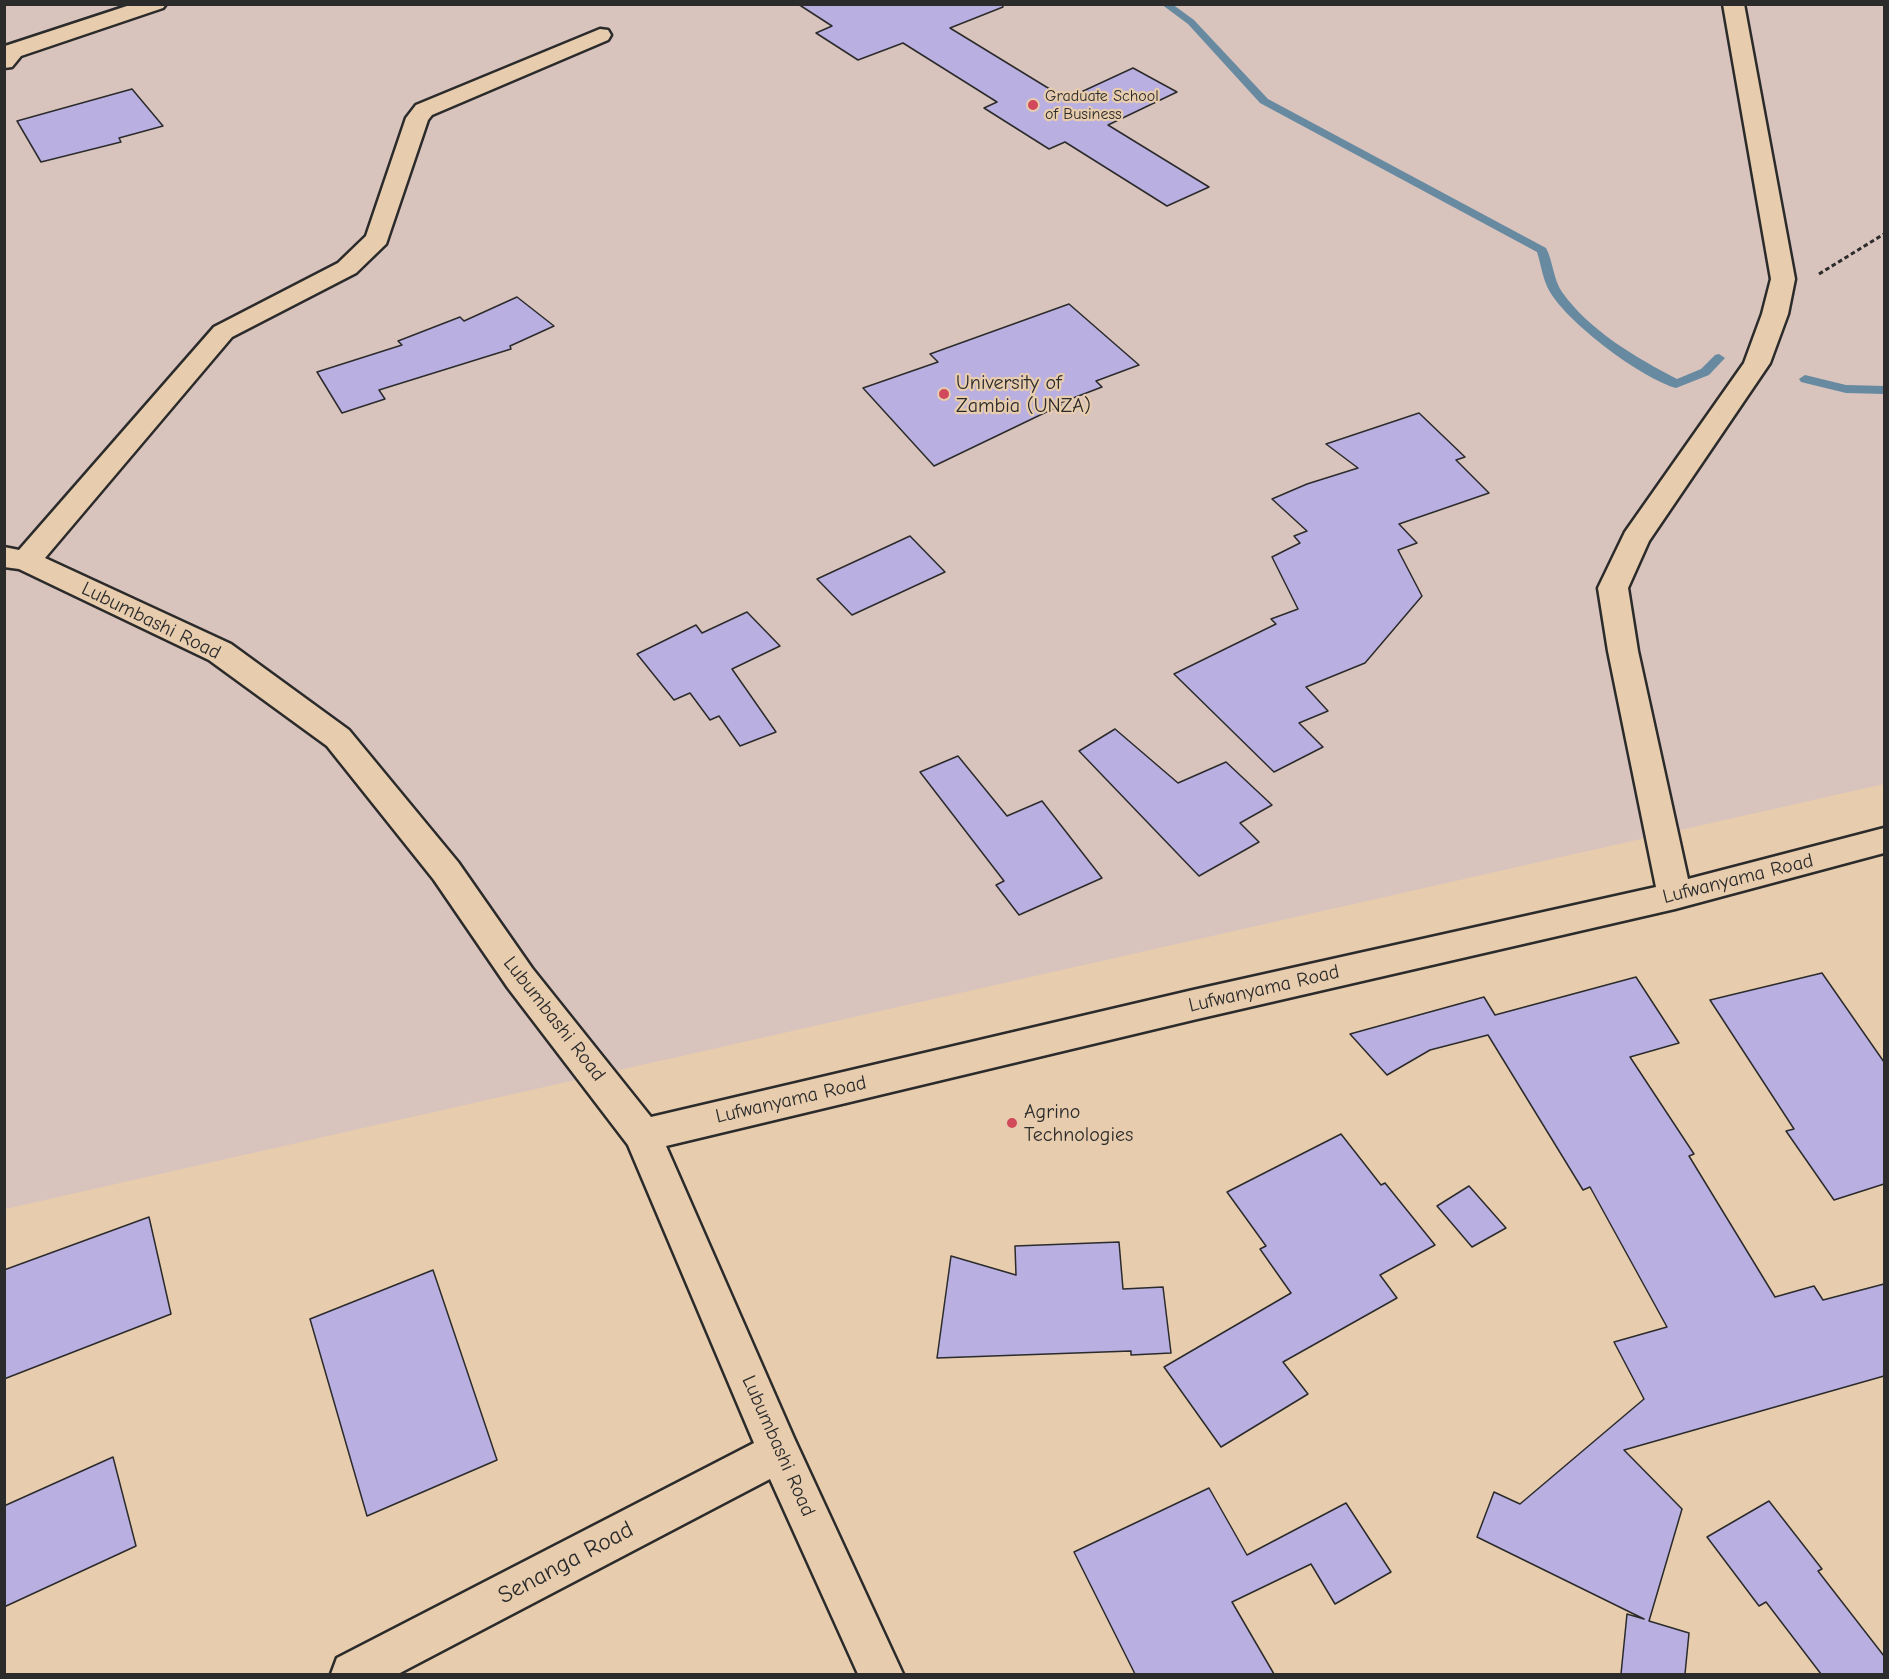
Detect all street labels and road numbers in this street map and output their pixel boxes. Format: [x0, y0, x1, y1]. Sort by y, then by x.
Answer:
street label: Lubumbashi Road [77, 577, 225, 665]
street label: Lufwanyama Road [1660, 849, 1816, 909]
street label: Lubumbashi Road [498, 952, 610, 1086]
street label: Lufwanyama Road [1186, 960, 1342, 1018]
street label: Lufwanyama Road [713, 1071, 869, 1129]
street label: Lubumbashi Road [736, 1372, 820, 1520]
street label: Senanga Road [493, 1515, 639, 1611]

